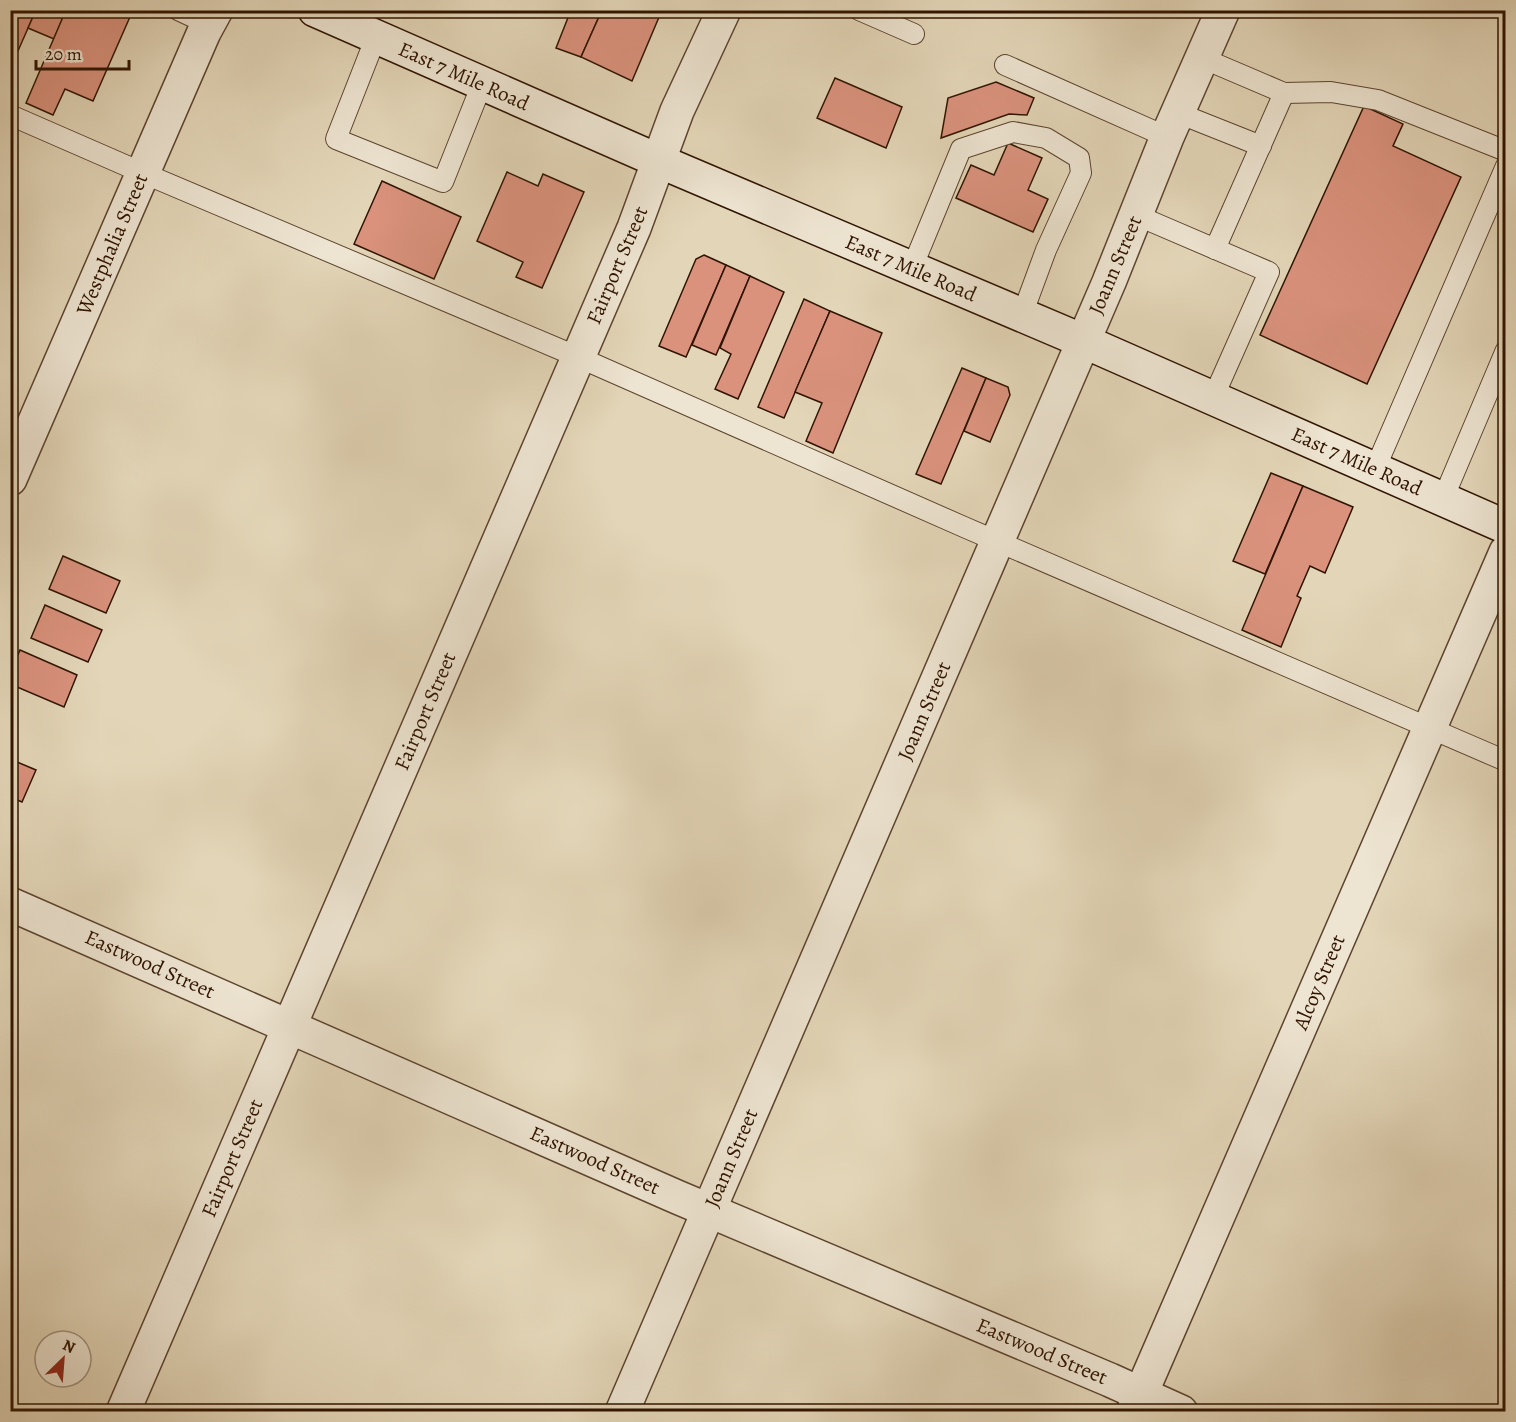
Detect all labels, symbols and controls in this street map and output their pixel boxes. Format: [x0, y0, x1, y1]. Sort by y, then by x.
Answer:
scale bar [36, 33, 129, 71]
street label: East 7 Mile Road [394, 35, 534, 118]
text: 20 m [45, 42, 82, 66]
street label: Westphalia Street [69, 169, 155, 320]
street label: Fairport Street [580, 202, 655, 328]
street label: Joann Street [1082, 211, 1148, 319]
street label: East 7 Mile Road [841, 228, 982, 309]
street label: East 7 Mile Road [1287, 420, 1427, 503]
street label: Fairport Street [388, 648, 463, 774]
street label: Joann Street [891, 657, 957, 765]
street label: Eastwood Street [81, 923, 220, 1005]
street label: Alcoy Street [1286, 930, 1352, 1035]
street label: Fairport Street [195, 1095, 270, 1221]
street label: Joann Street [698, 1104, 764, 1212]
street label: Eastwood Street [526, 1119, 665, 1201]
street label: Eastwood Street [972, 1311, 1112, 1391]
north arrow [33, 1329, 93, 1389]
text: N [59, 1334, 79, 1359]

